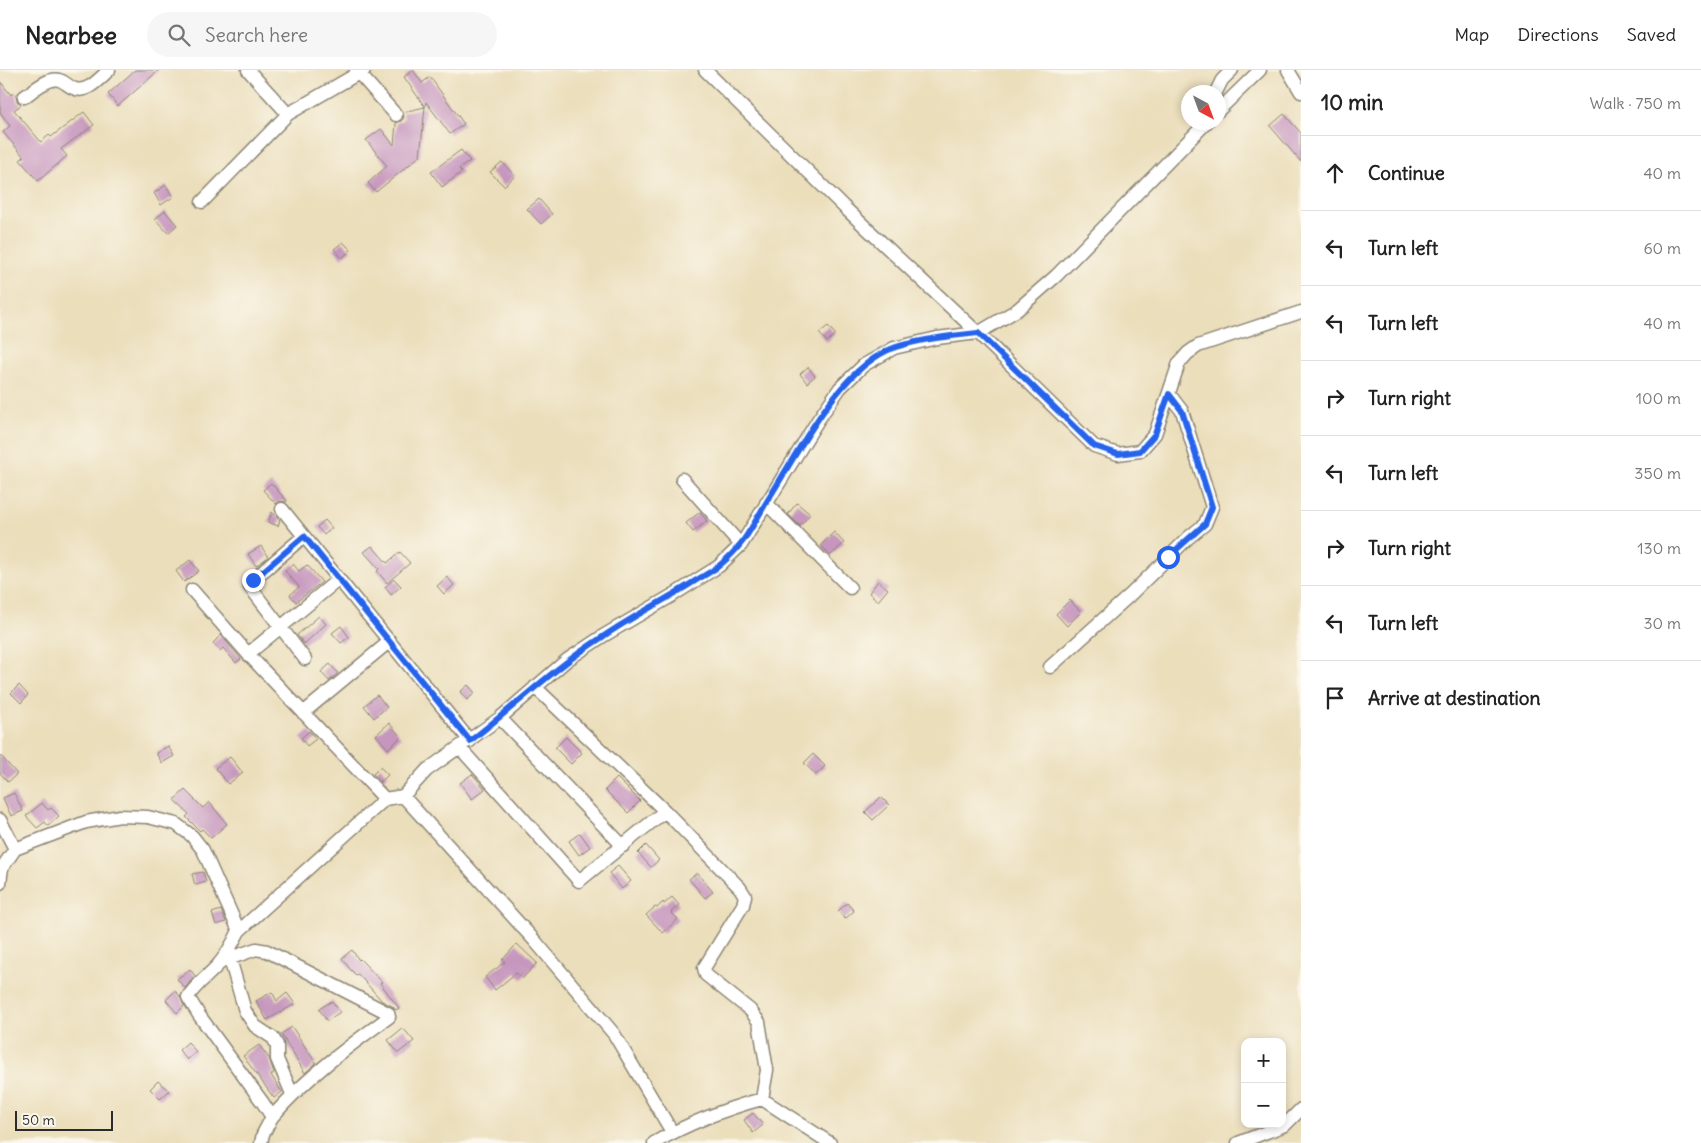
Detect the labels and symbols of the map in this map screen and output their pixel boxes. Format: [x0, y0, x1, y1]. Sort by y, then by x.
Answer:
north arrow [1181, 85, 1226, 130]
route start [1157, 546, 1180, 569]
route end [242, 569, 265, 592]
scale bar [15, 1108, 112, 1131]

